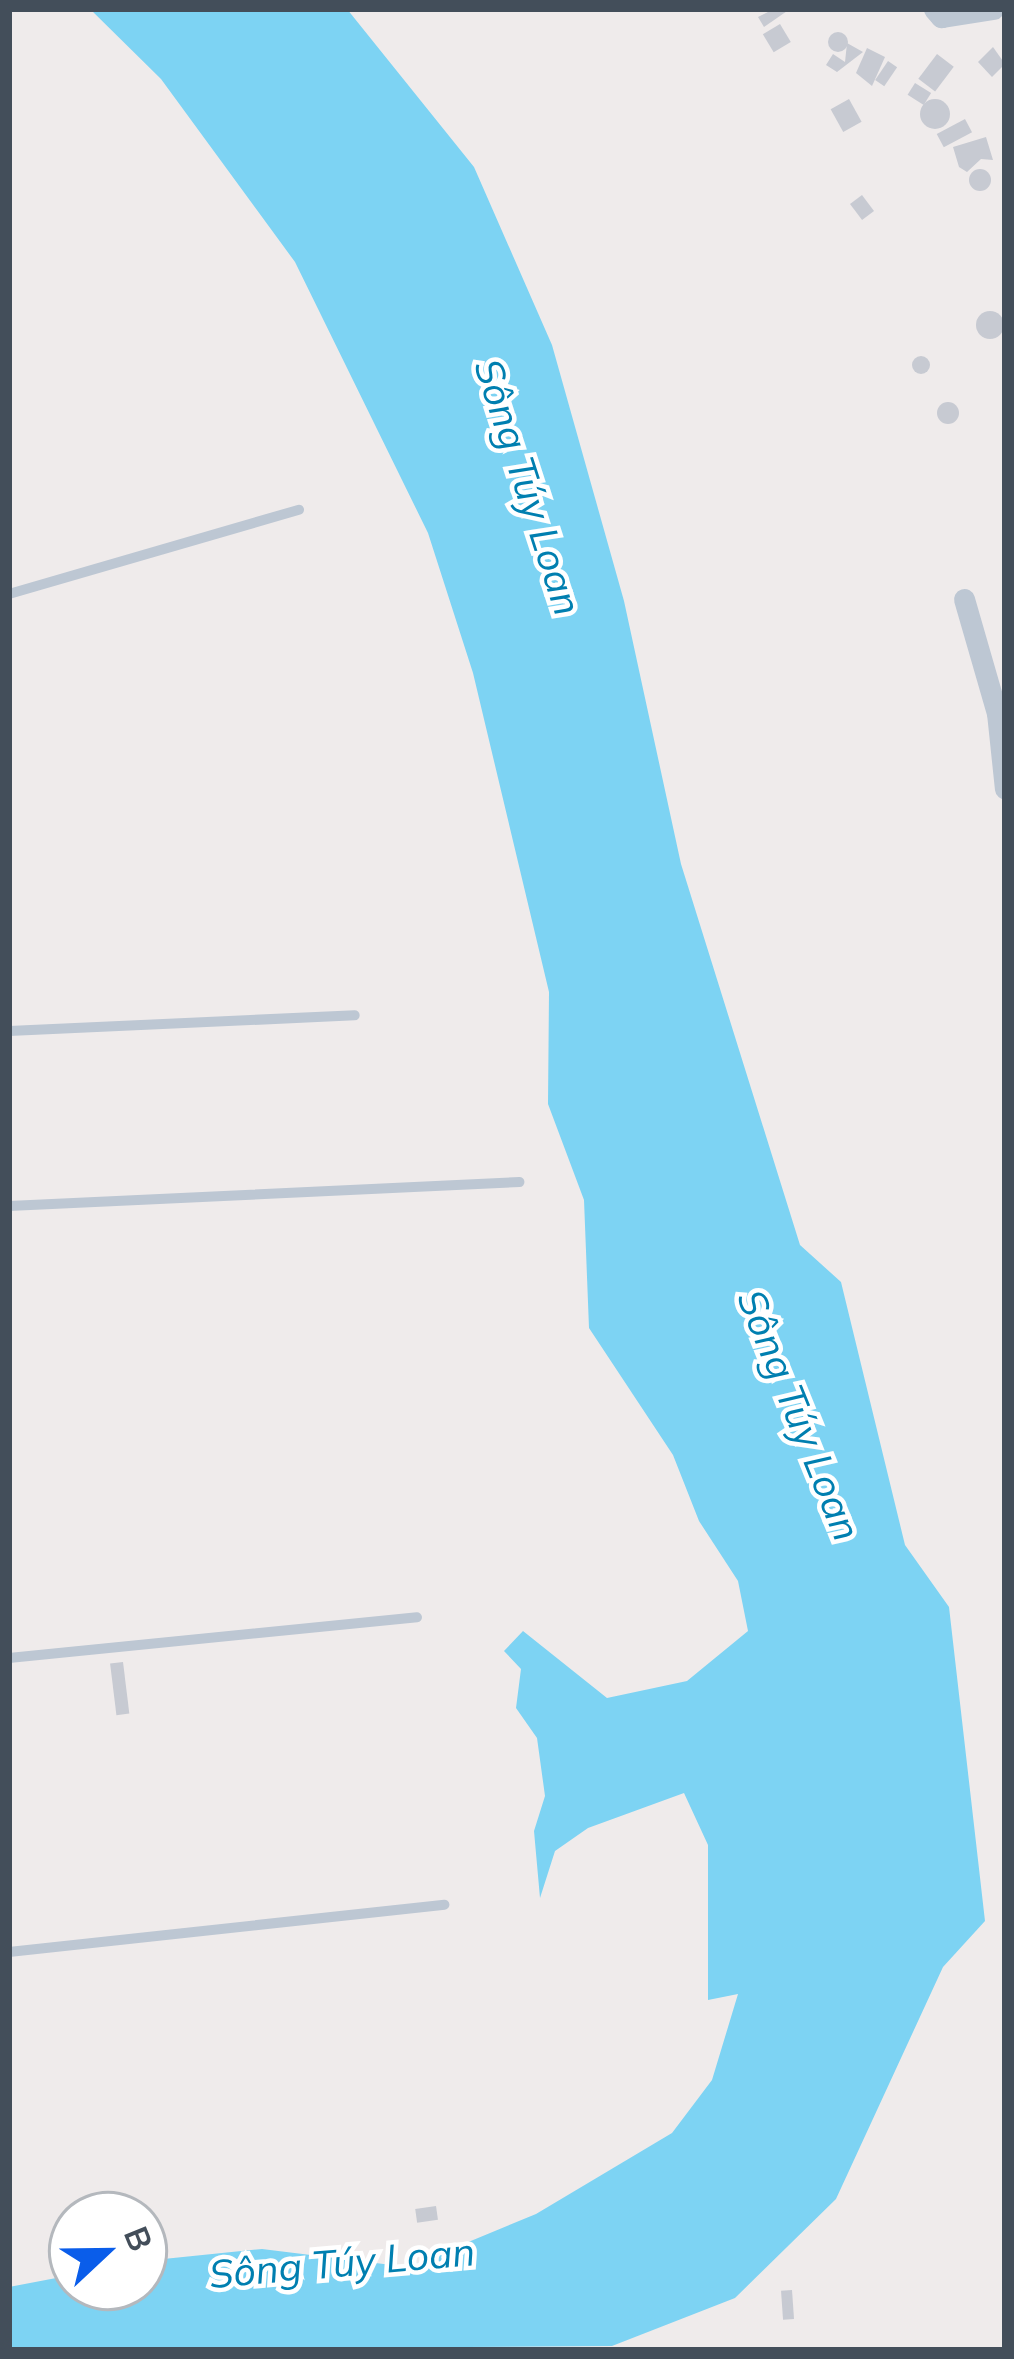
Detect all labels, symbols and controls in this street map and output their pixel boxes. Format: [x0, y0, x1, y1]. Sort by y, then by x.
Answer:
water label: Sông Túy Loan [465, 353, 591, 621]
water label: Sông Túy Loan [727, 1283, 871, 1547]
north arrow [48, 2191, 168, 2311]
text: B [116, 2220, 162, 2257]
water label: Sông Túy Loan [207, 2228, 477, 2298]

